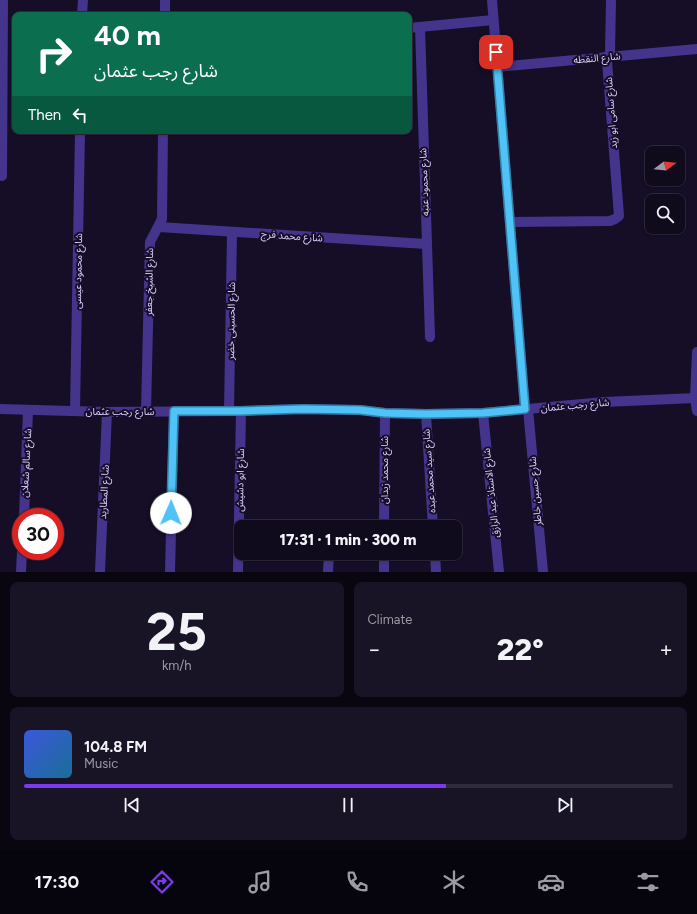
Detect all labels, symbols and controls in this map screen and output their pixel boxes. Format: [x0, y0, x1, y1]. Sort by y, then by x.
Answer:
text: 40 m [94, 18, 161, 52]
icon: right [28, 28, 80, 80]
pin [479, 35, 513, 69]
icon: arrive [485, 41, 507, 63]
street label: شارع النقطه [573, 49, 621, 68]
text: شارع رجب عثمان [94, 60, 218, 82]
street label: شارع سامى ابو زيد [602, 77, 621, 149]
icon: left [69, 104, 91, 126]
text: Then [28, 106, 61, 124]
north arrow [645, 146, 685, 186]
map controls [645, 146, 685, 234]
street label: شارع محمود عنبه [416, 148, 433, 216]
button: search [645, 194, 685, 234]
street label: شارع محمد فرج [261, 227, 324, 246]
street label: شارع محمود عيسى [71, 233, 86, 309]
street label: شارع الشيخ جعفر [142, 248, 157, 317]
street label: شارع الحسينى خضر [224, 282, 239, 361]
street label: شارع رجب عثمان [540, 396, 610, 415]
street label: شارع رجب عثمان [86, 405, 155, 419]
street label: شارع سالم شعلان [18, 428, 35, 498]
street label: شارع سيد محمد عبده [420, 428, 439, 514]
street label: شارع محمد زيدان [378, 436, 392, 504]
street label: شارع الاستاذ عبد الرازق [480, 447, 503, 539]
street label: شارع ابو دشيش [233, 448, 248, 512]
street label: شارع حسين خاطر [525, 456, 546, 527]
street label: شارع المطاريد [96, 464, 113, 520]
position arrow [150, 492, 192, 534]
speed limit sign: 30 [12, 508, 64, 560]
text: 17:31 · 1 min · 300 m [280, 531, 417, 549]
text: 25 [147, 601, 207, 663]
text: Climate [368, 612, 412, 627]
text: 22° [497, 631, 544, 668]
text: − [368, 636, 381, 663]
text: + [659, 636, 673, 663]
text: km/h [162, 658, 192, 673]
text: 104.8 FM [84, 738, 147, 756]
text: Music [84, 756, 118, 771]
icon: previous [121, 794, 143, 816]
icon: pause [337, 794, 359, 816]
icon: next [554, 794, 576, 816]
icon: directions [148, 868, 176, 896]
icon: music [246, 868, 274, 896]
icon: phone [343, 868, 371, 896]
icon: climate [440, 868, 468, 896]
icon: car [537, 868, 565, 896]
icon: filters [634, 868, 662, 896]
text: 17:30 [35, 871, 79, 893]

